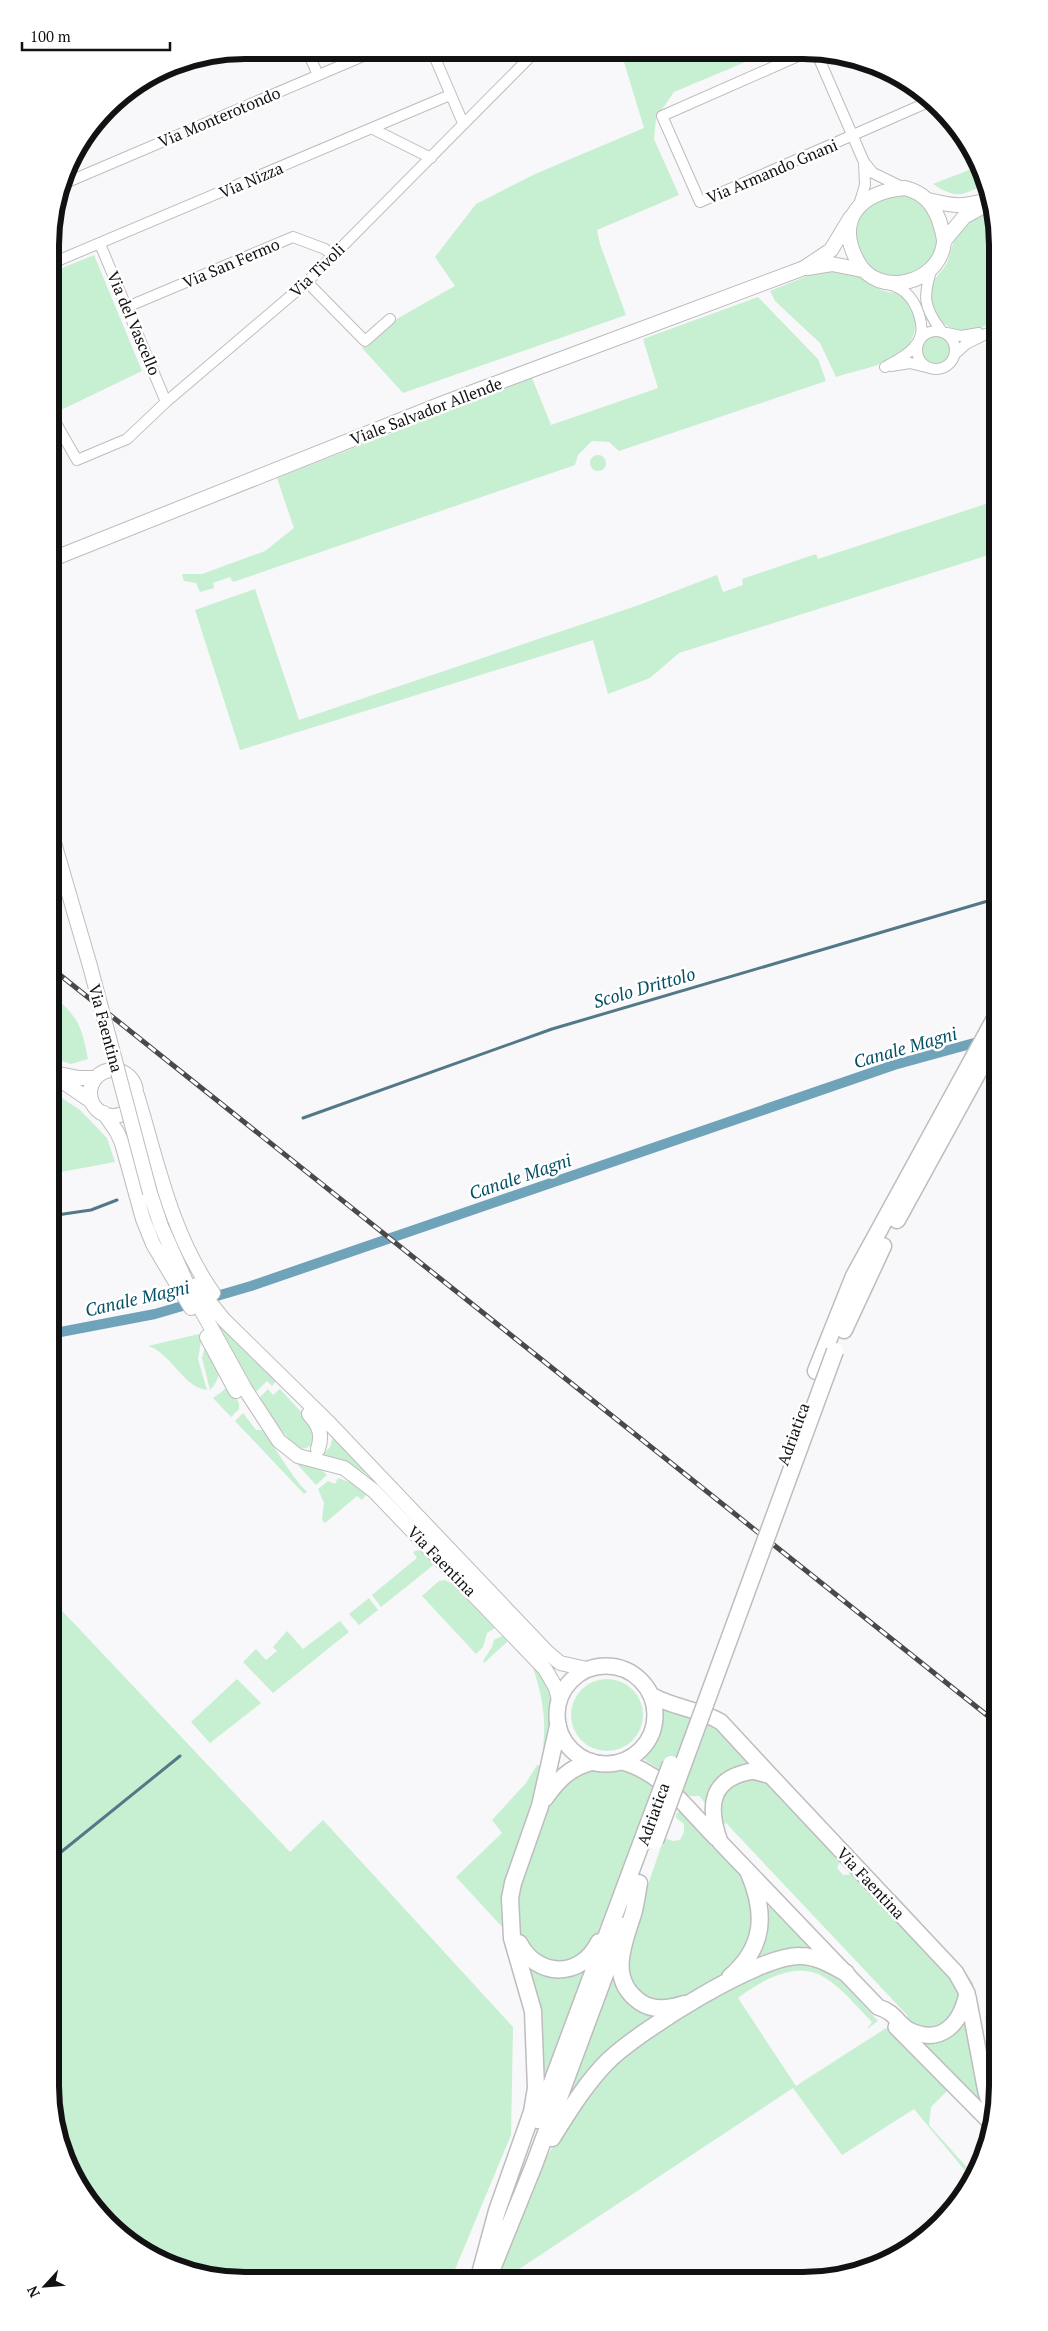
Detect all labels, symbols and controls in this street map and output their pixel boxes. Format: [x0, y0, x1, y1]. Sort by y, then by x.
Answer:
scale bar [22, 20, 170, 52]
text: 100 m [30, 26, 71, 46]
street label: Via Monterotondo [155, 81, 284, 153]
street label: Via Armando Gnani [703, 133, 841, 209]
street label: Via Nizza [216, 157, 286, 203]
street label: Via San Fermo [179, 233, 283, 293]
street label: Via Tivoli [285, 238, 349, 302]
street label: Via del Vascello [102, 267, 166, 379]
street label: Viale Salvador Allende [347, 372, 505, 450]
water label: Scolo Drittolo [590, 961, 698, 1013]
street label: Via Faentina [84, 981, 128, 1075]
water label: Canale Magni [850, 1021, 960, 1073]
water label: Canale Magni [466, 1147, 574, 1205]
water label: Canale Magni [82, 1274, 192, 1322]
street label: Adriatica [772, 1400, 814, 1468]
street label: Via Faentina [403, 1521, 481, 1601]
street label: Adriatica [632, 1780, 674, 1848]
street label: Via Faentina [832, 1842, 910, 1924]
north arrow [20, 2261, 70, 2311]
text: N [22, 2283, 44, 2301]

